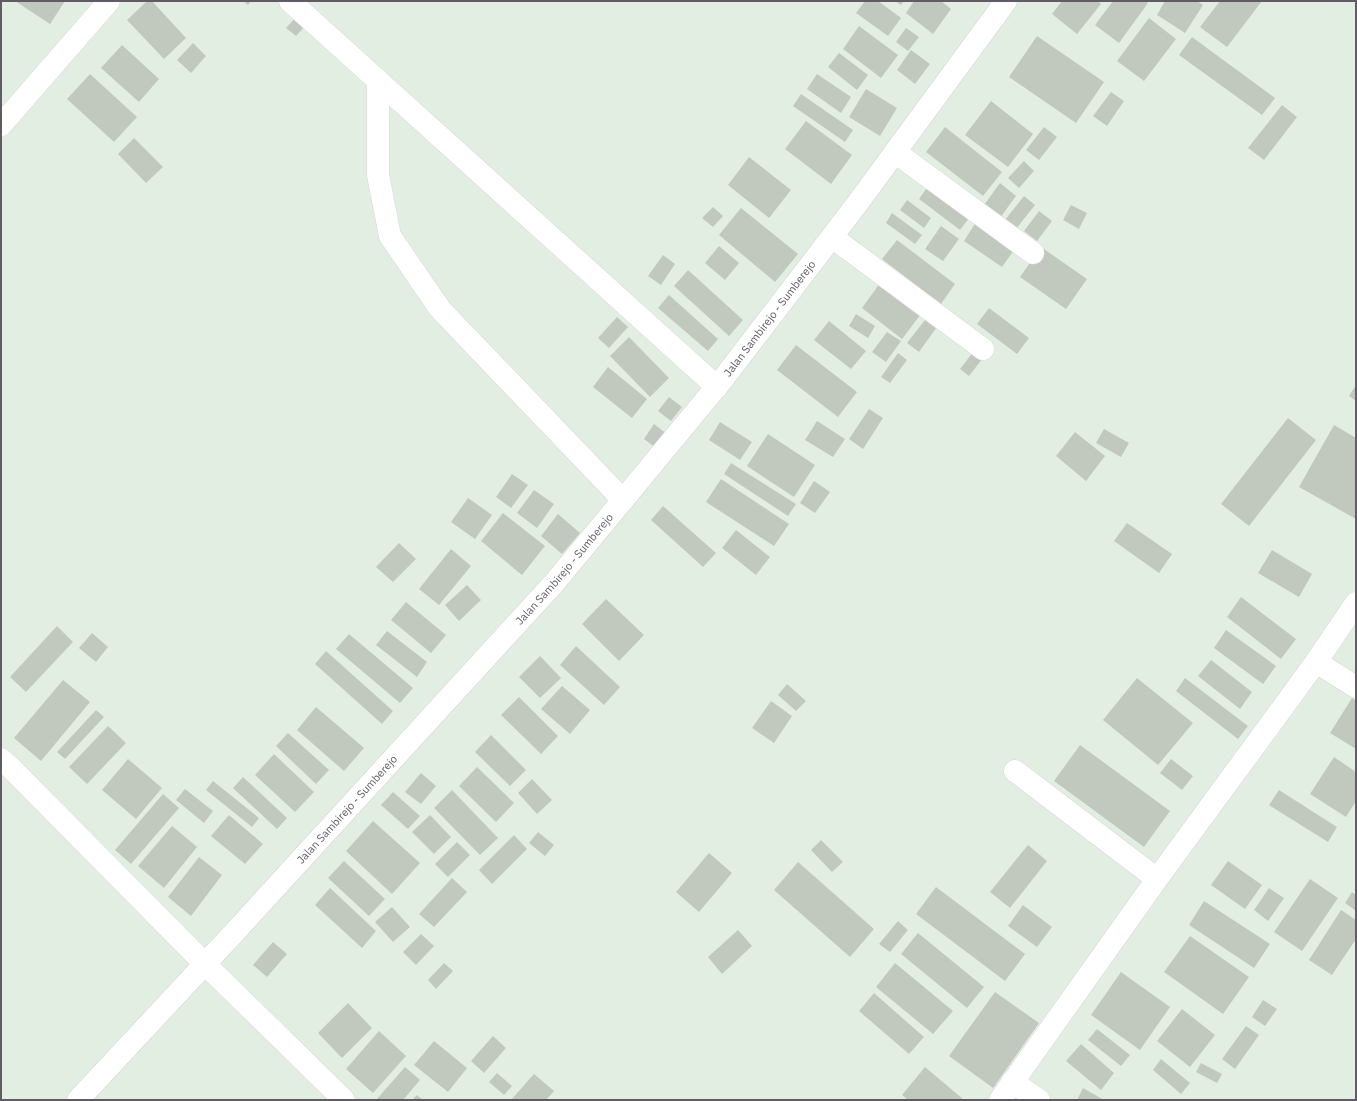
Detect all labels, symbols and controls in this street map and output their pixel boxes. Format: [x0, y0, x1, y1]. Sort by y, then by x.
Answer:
street label: Jalan Sambirejo - Sumberejo [721, 258, 818, 379]
street label: Jalan Sambirejo - Sumberejo [512, 510, 616, 628]
street label: Jalan Sambirejo - Sumberejo [294, 752, 400, 867]

